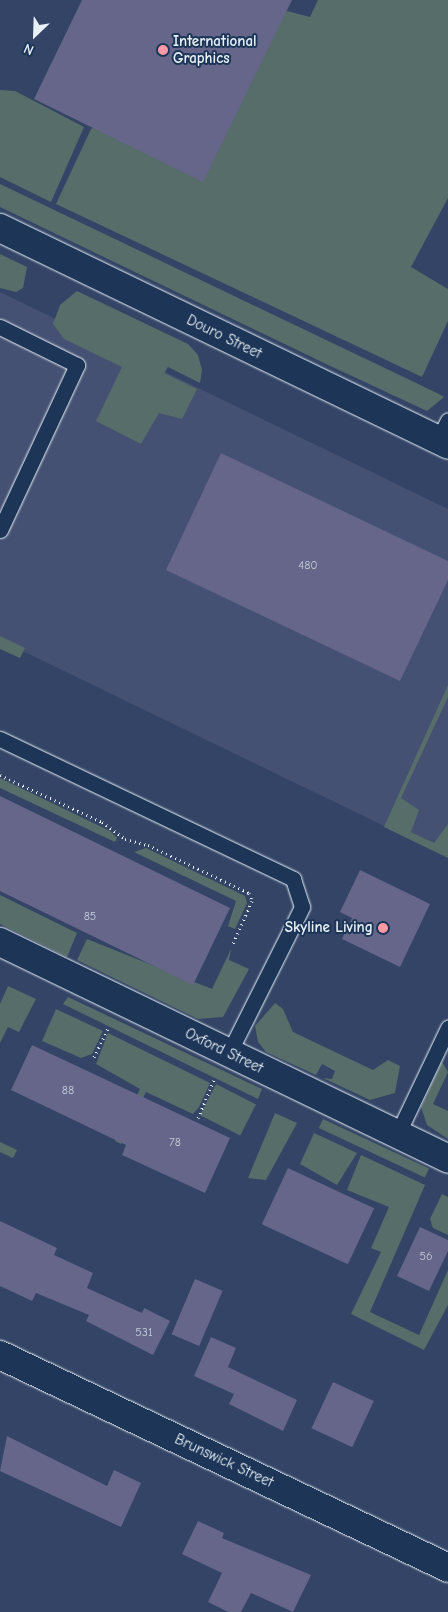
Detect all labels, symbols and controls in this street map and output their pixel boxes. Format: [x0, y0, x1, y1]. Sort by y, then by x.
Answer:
north arrow [10, 10, 60, 60]
place label: International Graphics [173, 32, 257, 67]
text: N [21, 40, 36, 59]
marker: International Graphics [157, 44, 169, 56]
street label: Douro Street [184, 311, 264, 363]
house number: 480 [298, 559, 318, 573]
house number: 85 [84, 910, 96, 924]
place label: Skyline Living [285, 919, 373, 937]
marker: Skyline Living [377, 922, 389, 934]
street label: Oxford Street [182, 1024, 266, 1078]
house number: 88 [62, 1084, 74, 1098]
house number: 78 [169, 1136, 181, 1150]
house number: 56 [419, 1250, 433, 1264]
house number: 531 [135, 1326, 153, 1340]
street label: Brunswick Street [172, 1430, 276, 1492]

